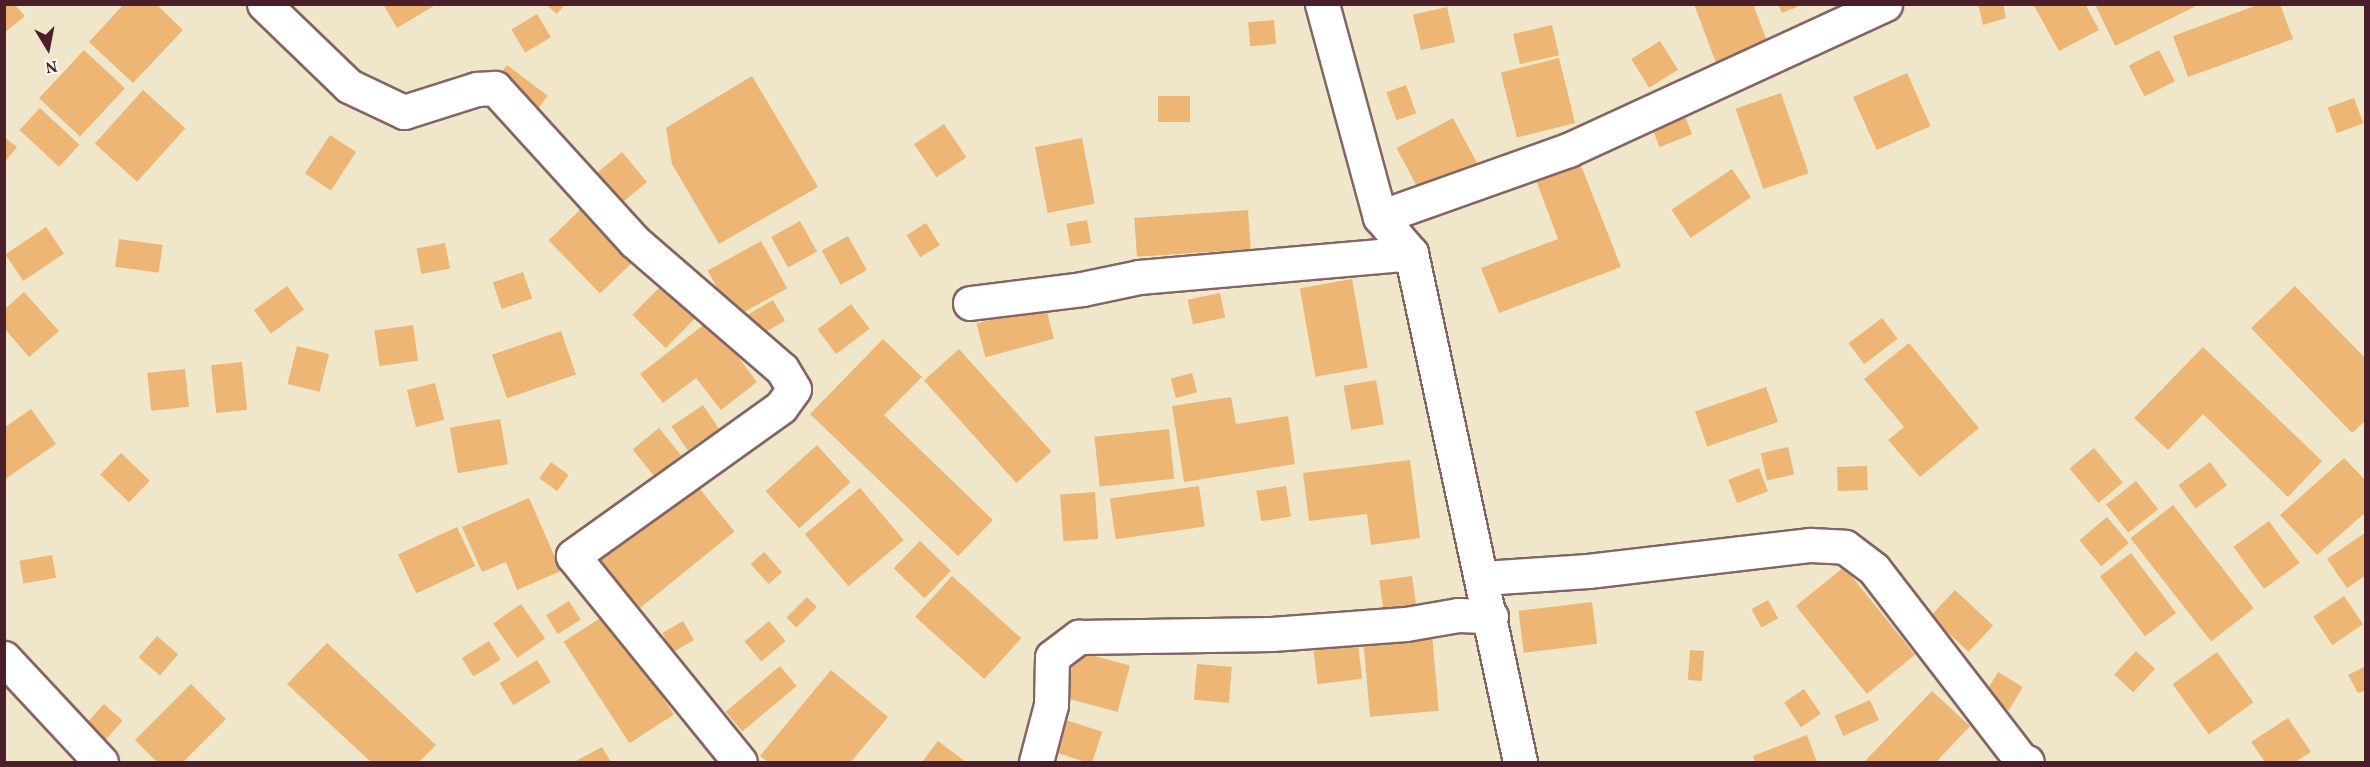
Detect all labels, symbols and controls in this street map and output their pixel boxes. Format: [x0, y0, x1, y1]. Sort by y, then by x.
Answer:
north arrow [18, 18, 78, 78]
text: N [43, 54, 59, 78]

